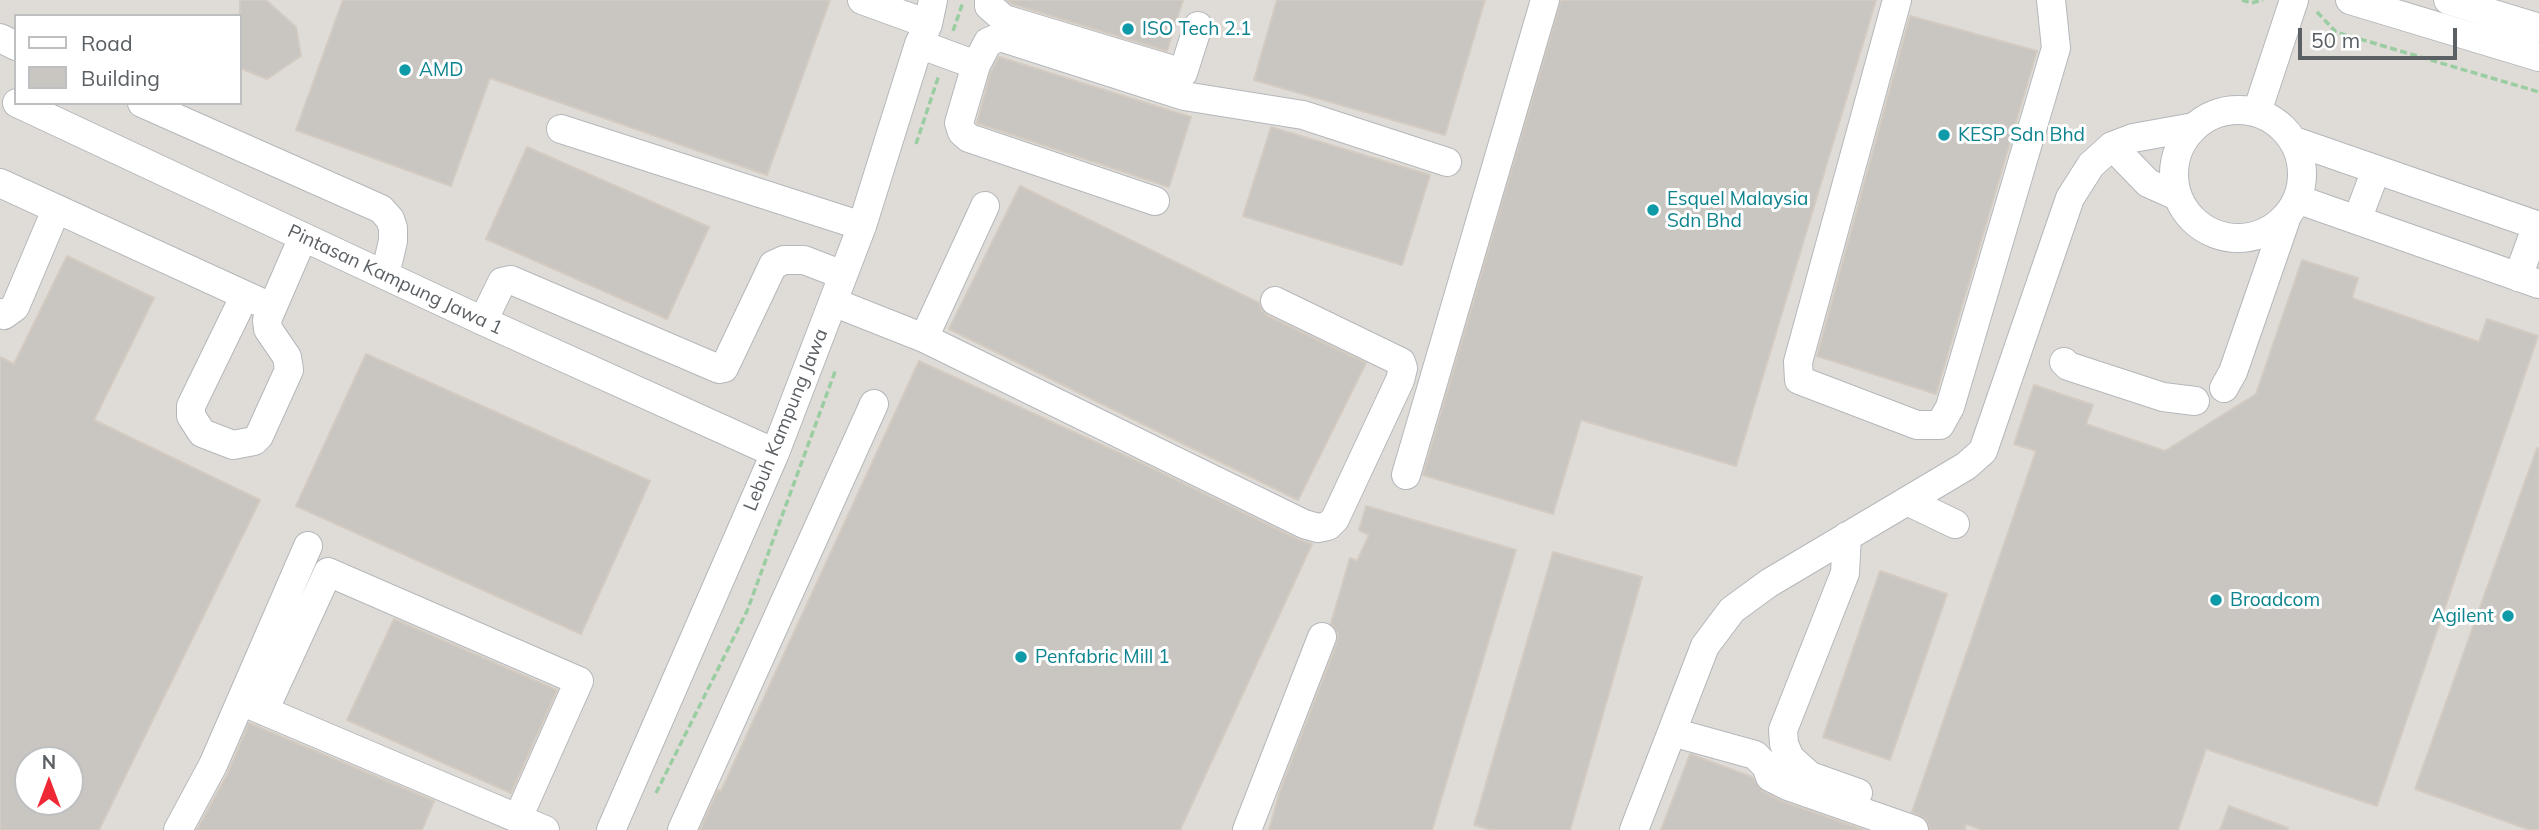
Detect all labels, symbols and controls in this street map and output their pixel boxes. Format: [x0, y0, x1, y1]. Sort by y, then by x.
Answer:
legend [14, 14, 242, 105]
scale bar [2301, 14, 2460, 58]
place label: ISO Tech 2.1 [1142, 18, 1251, 40]
marker: ISO Tech 2.1 [1120, 21, 1136, 37]
text: 50 m [2311, 27, 2360, 53]
text: Road [81, 30, 132, 56]
place label: AMD [419, 59, 463, 81]
marker: AMD [397, 62, 413, 78]
text: Building [81, 65, 160, 91]
place label: KESP Sdn Bhd [1958, 124, 2085, 146]
marker: KESP Sdn Bhd [1936, 127, 1952, 143]
place label: Esquel Malaysia Sdn Bhd [1667, 188, 1808, 232]
marker: Esquel Malaysia Sdn Bhd [1645, 202, 1661, 218]
street label: Pintasan Kampung Jawa 1 [284, 220, 506, 340]
street label: Lebuh Kampung Jawa [739, 326, 833, 514]
place label: Broadcom [2230, 589, 2320, 611]
marker: Broadcom [2208, 592, 2224, 608]
place label: Agilent [2432, 605, 2494, 627]
marker: Agilent [2500, 608, 2516, 624]
place label: Penfabric Mill 1 [1035, 646, 1170, 668]
marker: Penfabric Mill 1 [1013, 649, 1029, 665]
north arrow [14, 746, 84, 816]
text: N [42, 750, 56, 774]

